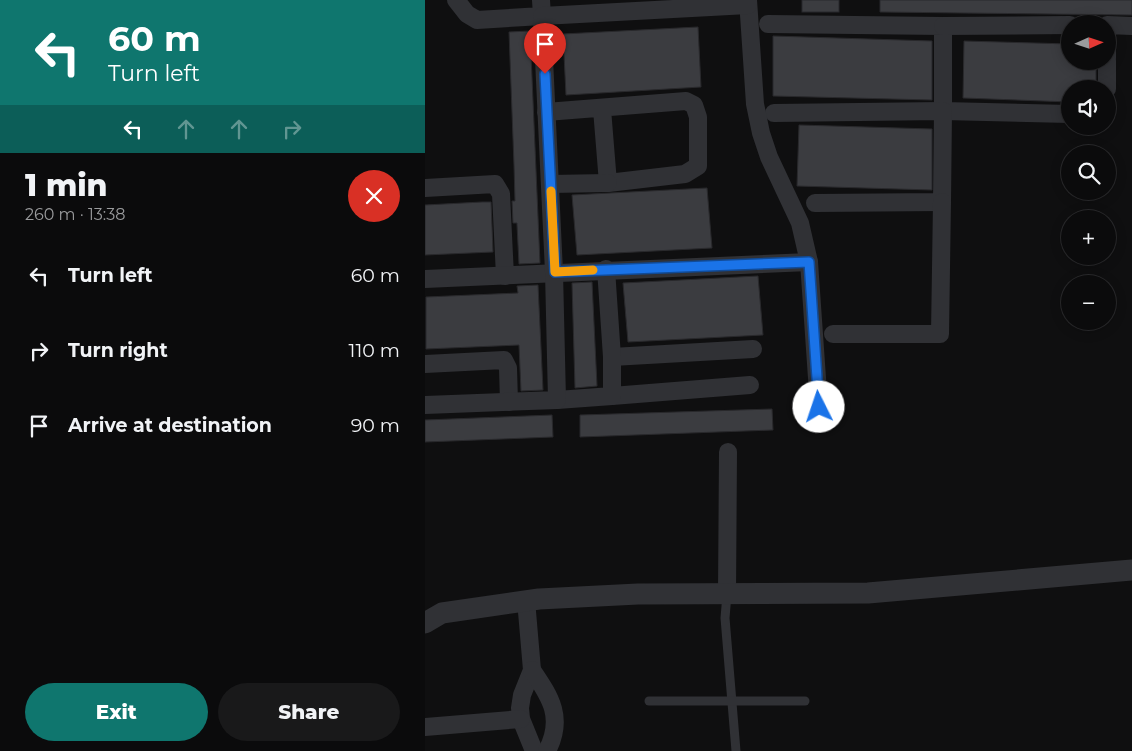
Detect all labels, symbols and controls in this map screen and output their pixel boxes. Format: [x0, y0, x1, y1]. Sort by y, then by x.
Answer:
north arrow [1061, 15, 1116, 70]
map controls [1061, 15, 1116, 330]
text: 60 m [108, 17, 201, 60]
icon: left [25, 20, 90, 85]
pin [524, 23, 566, 74]
icon: arrive [531, 30, 559, 58]
text: Turn left [108, 60, 200, 87]
button: sound [1061, 80, 1116, 135]
icon: left [119, 115, 147, 143]
icon: ahead [172, 115, 200, 143]
icon: ahead [225, 115, 253, 143]
icon: right [278, 115, 306, 143]
button: search [1061, 145, 1116, 200]
text: 1 min [25, 167, 108, 204]
button: close [348, 170, 400, 222]
text: 260 m · 13:38 [25, 205, 125, 224]
button: + [1061, 210, 1116, 265]
icon: left [25, 262, 53, 290]
text: Turn left [68, 264, 153, 287]
text: 60 m [351, 264, 400, 287]
button: − [1061, 275, 1116, 330]
icon: right [25, 337, 53, 365]
text: Turn right [68, 339, 168, 362]
text: 110 m [349, 339, 400, 362]
position arrow [792, 380, 844, 432]
icon: arrive [25, 412, 53, 440]
text: Arrive at destination [68, 414, 272, 437]
text: 90 m [351, 414, 400, 437]
button: Exit [25, 683, 208, 741]
button: Share [218, 683, 400, 741]

